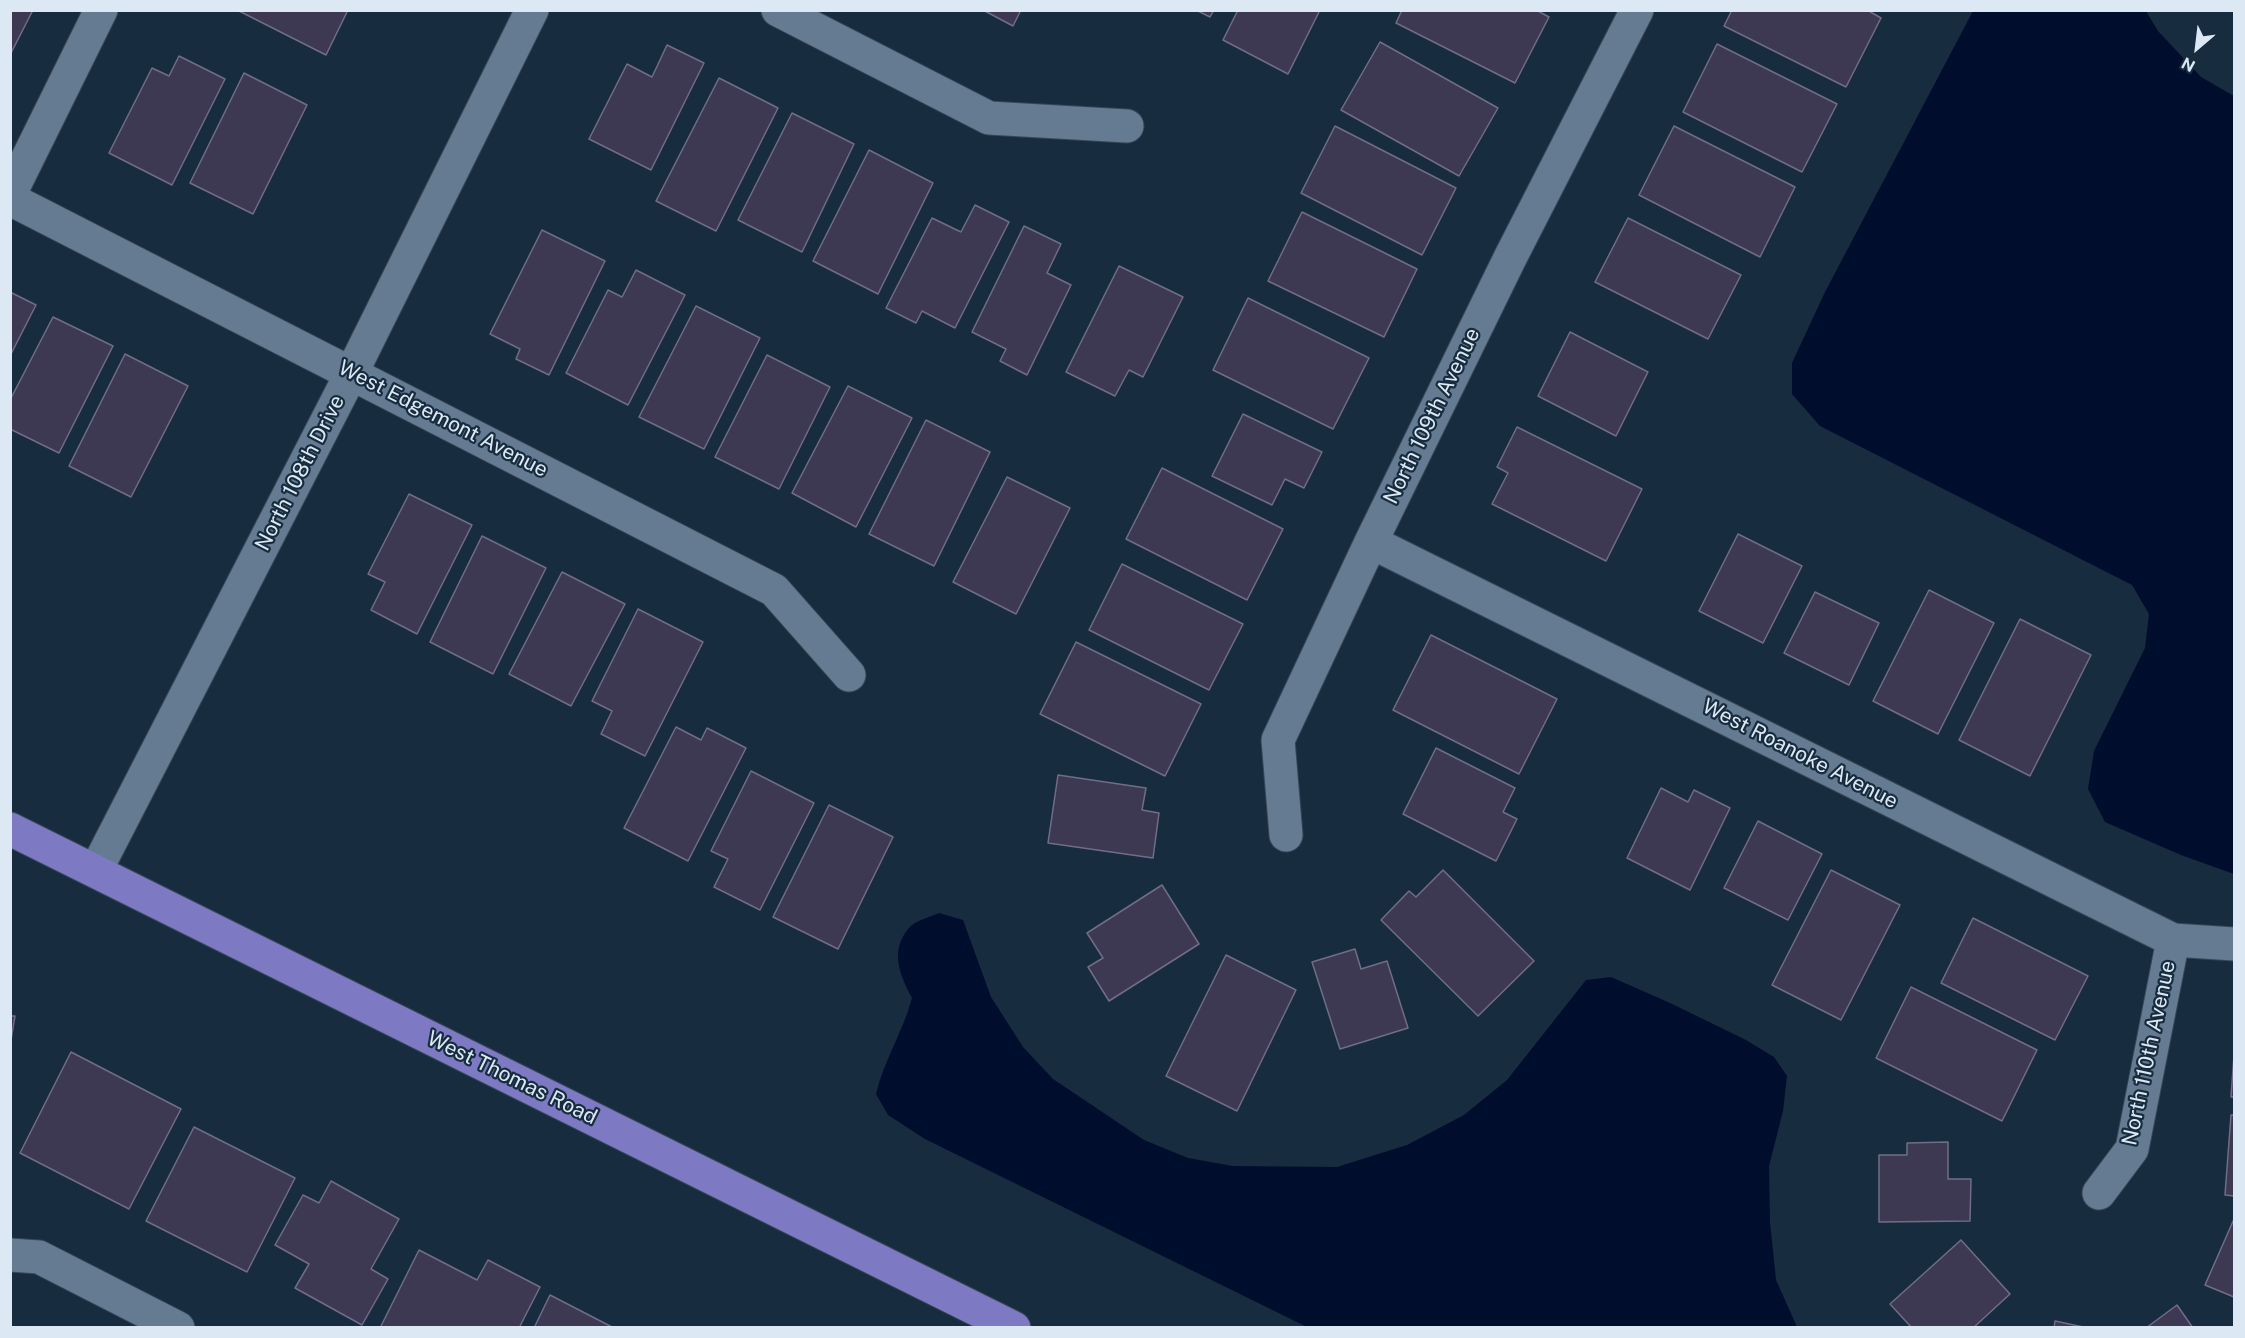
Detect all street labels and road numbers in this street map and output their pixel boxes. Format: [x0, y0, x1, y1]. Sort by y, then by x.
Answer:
street label: North 109th Avenue [1378, 324, 1486, 508]
street label: West Edgemont Avenue [334, 355, 552, 483]
street label: North 108th Drive [250, 391, 350, 555]
street label: West Roanoke Avenue [1698, 694, 1902, 814]
street label: North 110th Avenue [2117, 958, 2181, 1148]
street label: West Thomas Road [423, 1026, 601, 1130]

